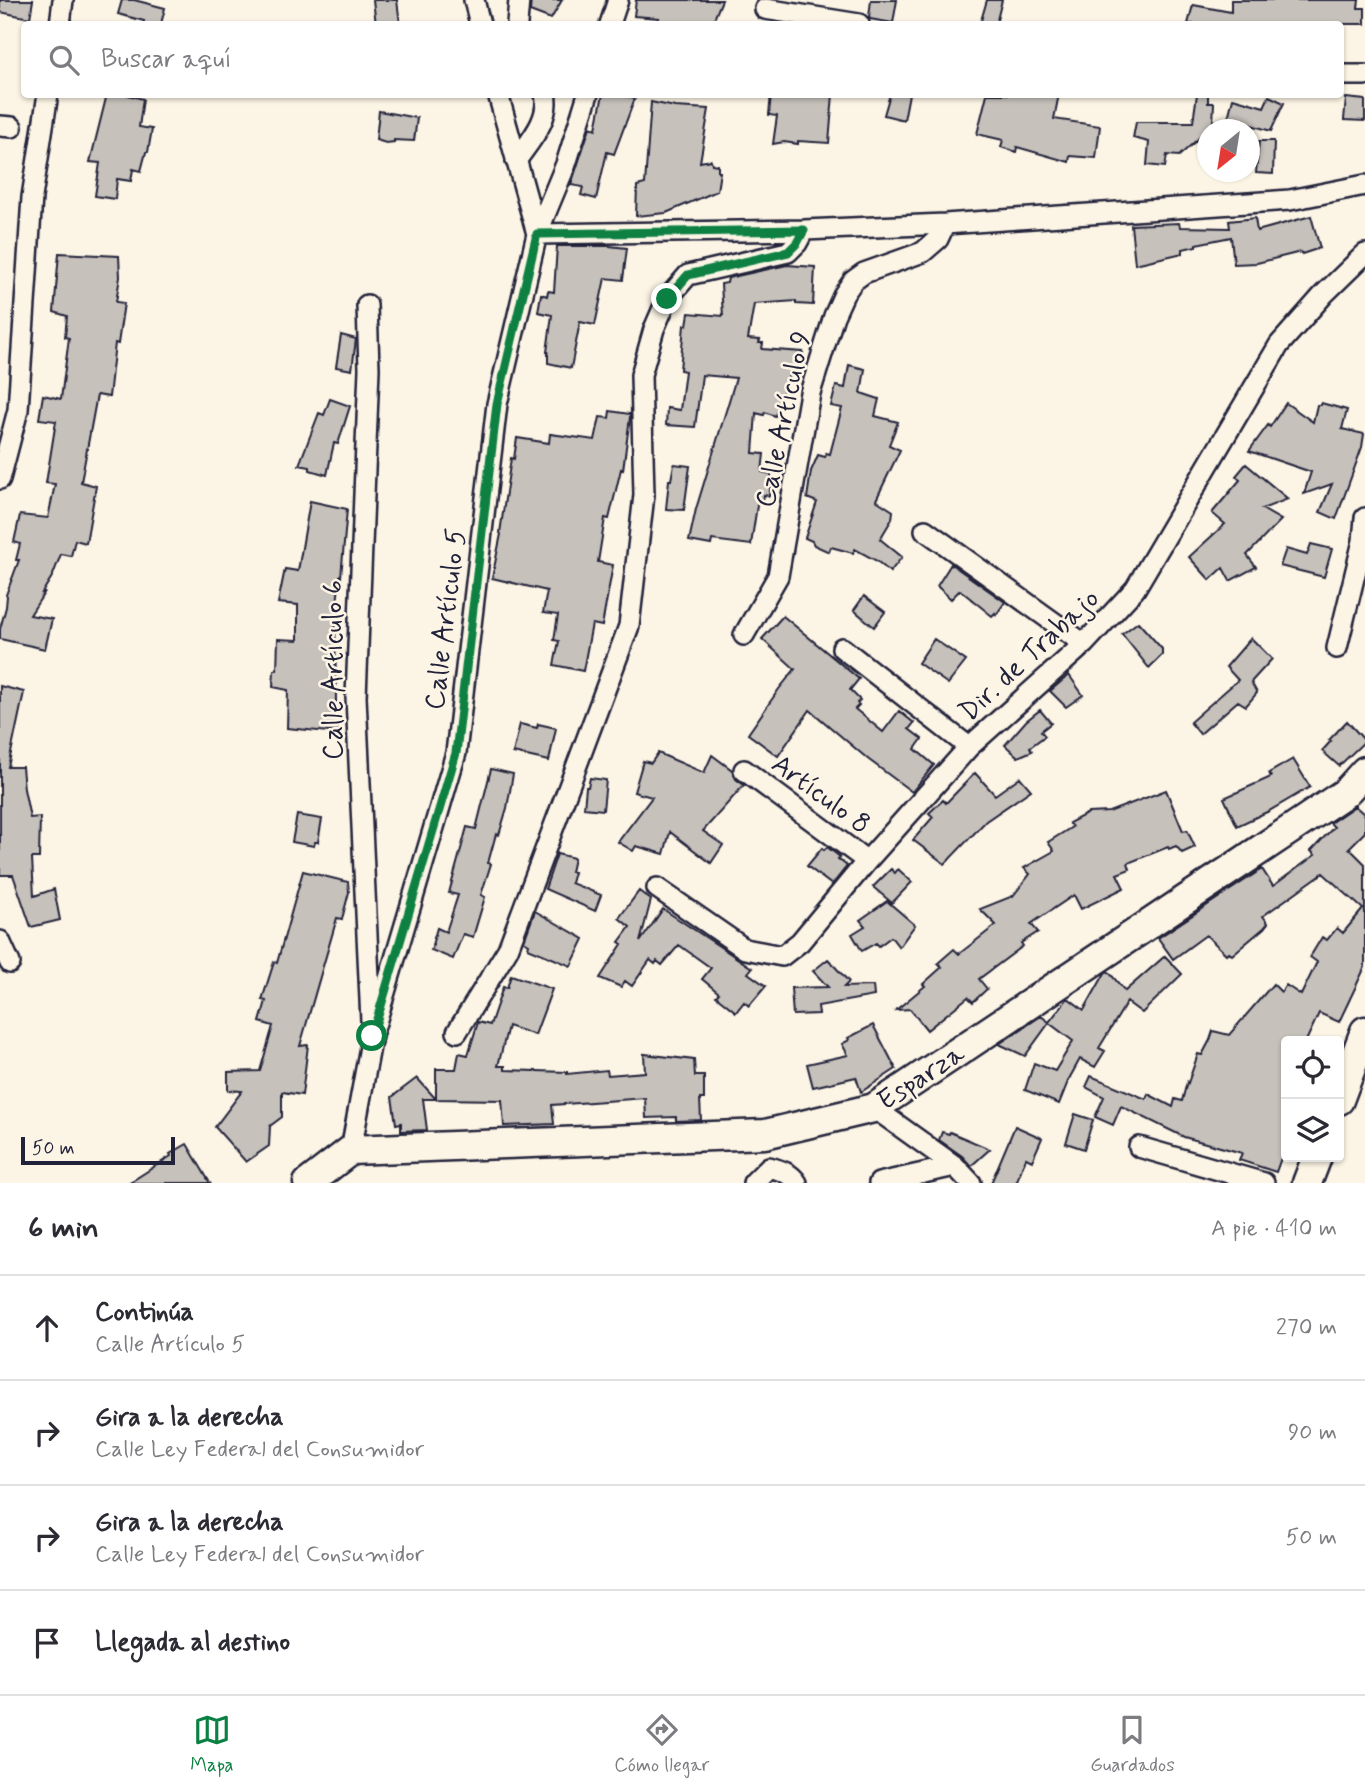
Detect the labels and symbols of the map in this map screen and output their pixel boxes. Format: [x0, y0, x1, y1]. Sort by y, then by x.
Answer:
north arrow [1197, 119, 1260, 182]
route end [651, 283, 682, 314]
street label: Calle Artículo 9 [748, 328, 821, 511]
street label: Calle Artículo 5 [417, 526, 476, 712]
street label: Calle Artículo 6 [316, 580, 353, 760]
street label: Dir. de Trabajo [951, 581, 1108, 731]
street label: Artículo 8 [764, 747, 877, 843]
route start [356, 1020, 387, 1051]
street label: Esparza [871, 1036, 972, 1120]
scale bar [21, 1134, 175, 1166]

